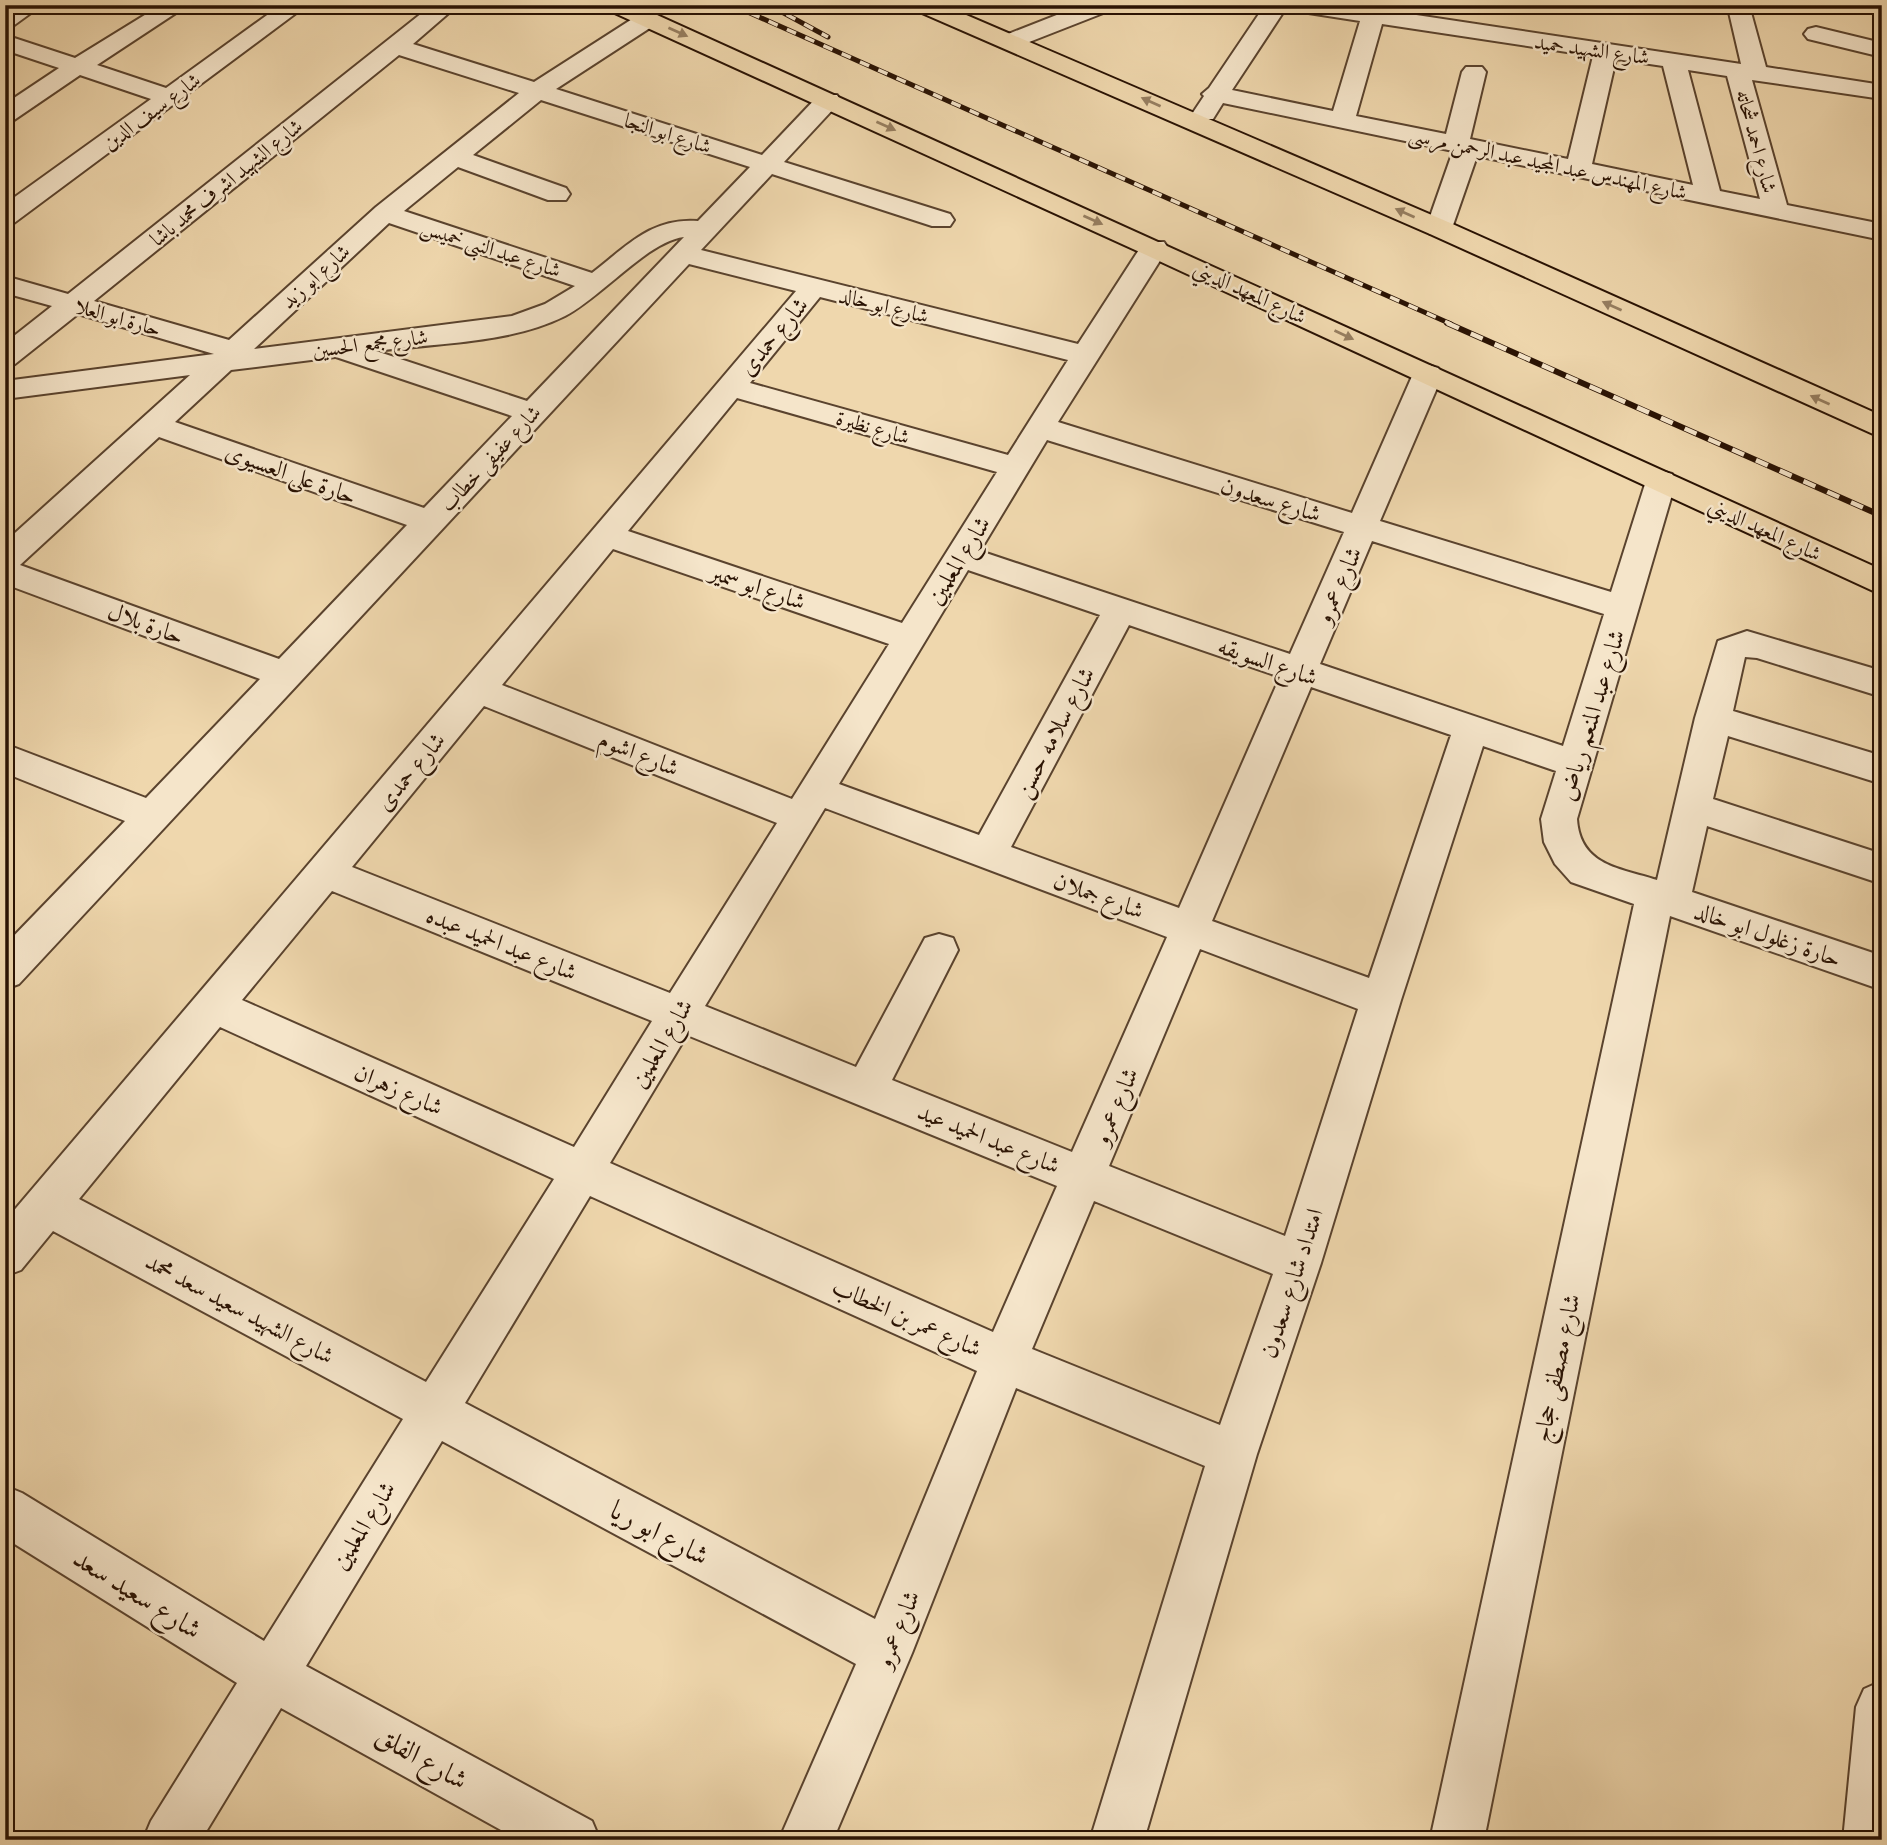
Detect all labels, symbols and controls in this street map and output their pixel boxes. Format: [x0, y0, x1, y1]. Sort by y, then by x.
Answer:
one-way arrow [668, 26, 688, 38]
street label: شارع الشهيد حميد [1532, 28, 1651, 75]
street label: شارع سيف الدين [96, 66, 209, 160]
street label: شارع احمد شحاته [1725, 86, 1784, 197]
one-way arrow [1141, 96, 1161, 108]
street label: شارع ابو النجا [619, 106, 715, 165]
street label: شارع الشهيد اشرف محمد باشا [144, 112, 311, 256]
street label: شارع المهندس عبد المجيد عبد الرحمن مرسى [1405, 120, 1690, 211]
one-way arrow [875, 121, 896, 132]
one-way arrow [1394, 207, 1415, 218]
street label: شارع عبد النبى خميس [416, 213, 565, 288]
one-way arrow [1083, 214, 1103, 226]
street label: شارع ابو زيد [275, 238, 359, 318]
street label: شارع المعهد الديني [1187, 254, 1311, 335]
street label: شارع ابو خالد [835, 281, 932, 334]
street label: شارع حمدى [731, 290, 819, 385]
street label: حارة ابو العلا [72, 292, 164, 342]
one-way arrow [1602, 300, 1622, 312]
street label: شارع مجمع الحسين [311, 323, 430, 369]
one-way arrow [1334, 329, 1354, 341]
one-way arrow [1809, 394, 1830, 405]
street label: شارع عفيفى خطاب [434, 399, 550, 521]
street label: شارع نظيرة [832, 404, 913, 455]
street label: حارة على العسيوى [220, 435, 361, 513]
street label: شارع سعدون [1216, 469, 1325, 534]
street label: شارع المعهد الديني [1702, 491, 1826, 572]
street label: شارع المعلمين [919, 510, 1001, 613]
street label: شارع عمرو [1306, 542, 1373, 633]
street label: شارع ابو سمير [702, 554, 810, 622]
street label: حارة بلال [104, 595, 188, 651]
street label: شارع عبد المنعم رياض [1550, 626, 1638, 806]
street label: شارع السويقه [1212, 630, 1322, 697]
street label: شارع سلامه حسن [1007, 661, 1106, 805]
street label: شارع اشوم [592, 723, 684, 789]
street label: شارع حمدى [368, 725, 456, 820]
street label: شارع جملان [1048, 864, 1149, 930]
street label: حارة زغلول ابو خالد [1691, 894, 1845, 974]
street label: شارع عبد الحميد عبده [420, 899, 582, 992]
street label: شارع المعلمين [622, 993, 704, 1096]
street label: شارع زهران [348, 1056, 448, 1127]
street label: شارع عمرو [1084, 1063, 1150, 1154]
street label: شارع عبد الحميد عيد [911, 1095, 1065, 1185]
street label: امتداد شارع سعدون [1252, 1204, 1335, 1364]
street label: شارع الشهيد سعيد سعد محمد [138, 1245, 340, 1375]
street label: شارع عمر بن الخطاب [825, 1270, 987, 1368]
street label: شارع مصطفى حجاج [1525, 1291, 1593, 1446]
street label: شارع المعلمين [324, 1475, 406, 1578]
street label: شارع ابو ريا [601, 1491, 716, 1578]
street label: شارع سعيد سعد [64, 1539, 209, 1652]
street label: شارع عمرو [866, 1586, 931, 1677]
street label: شارع الفلق [366, 1717, 475, 1802]

